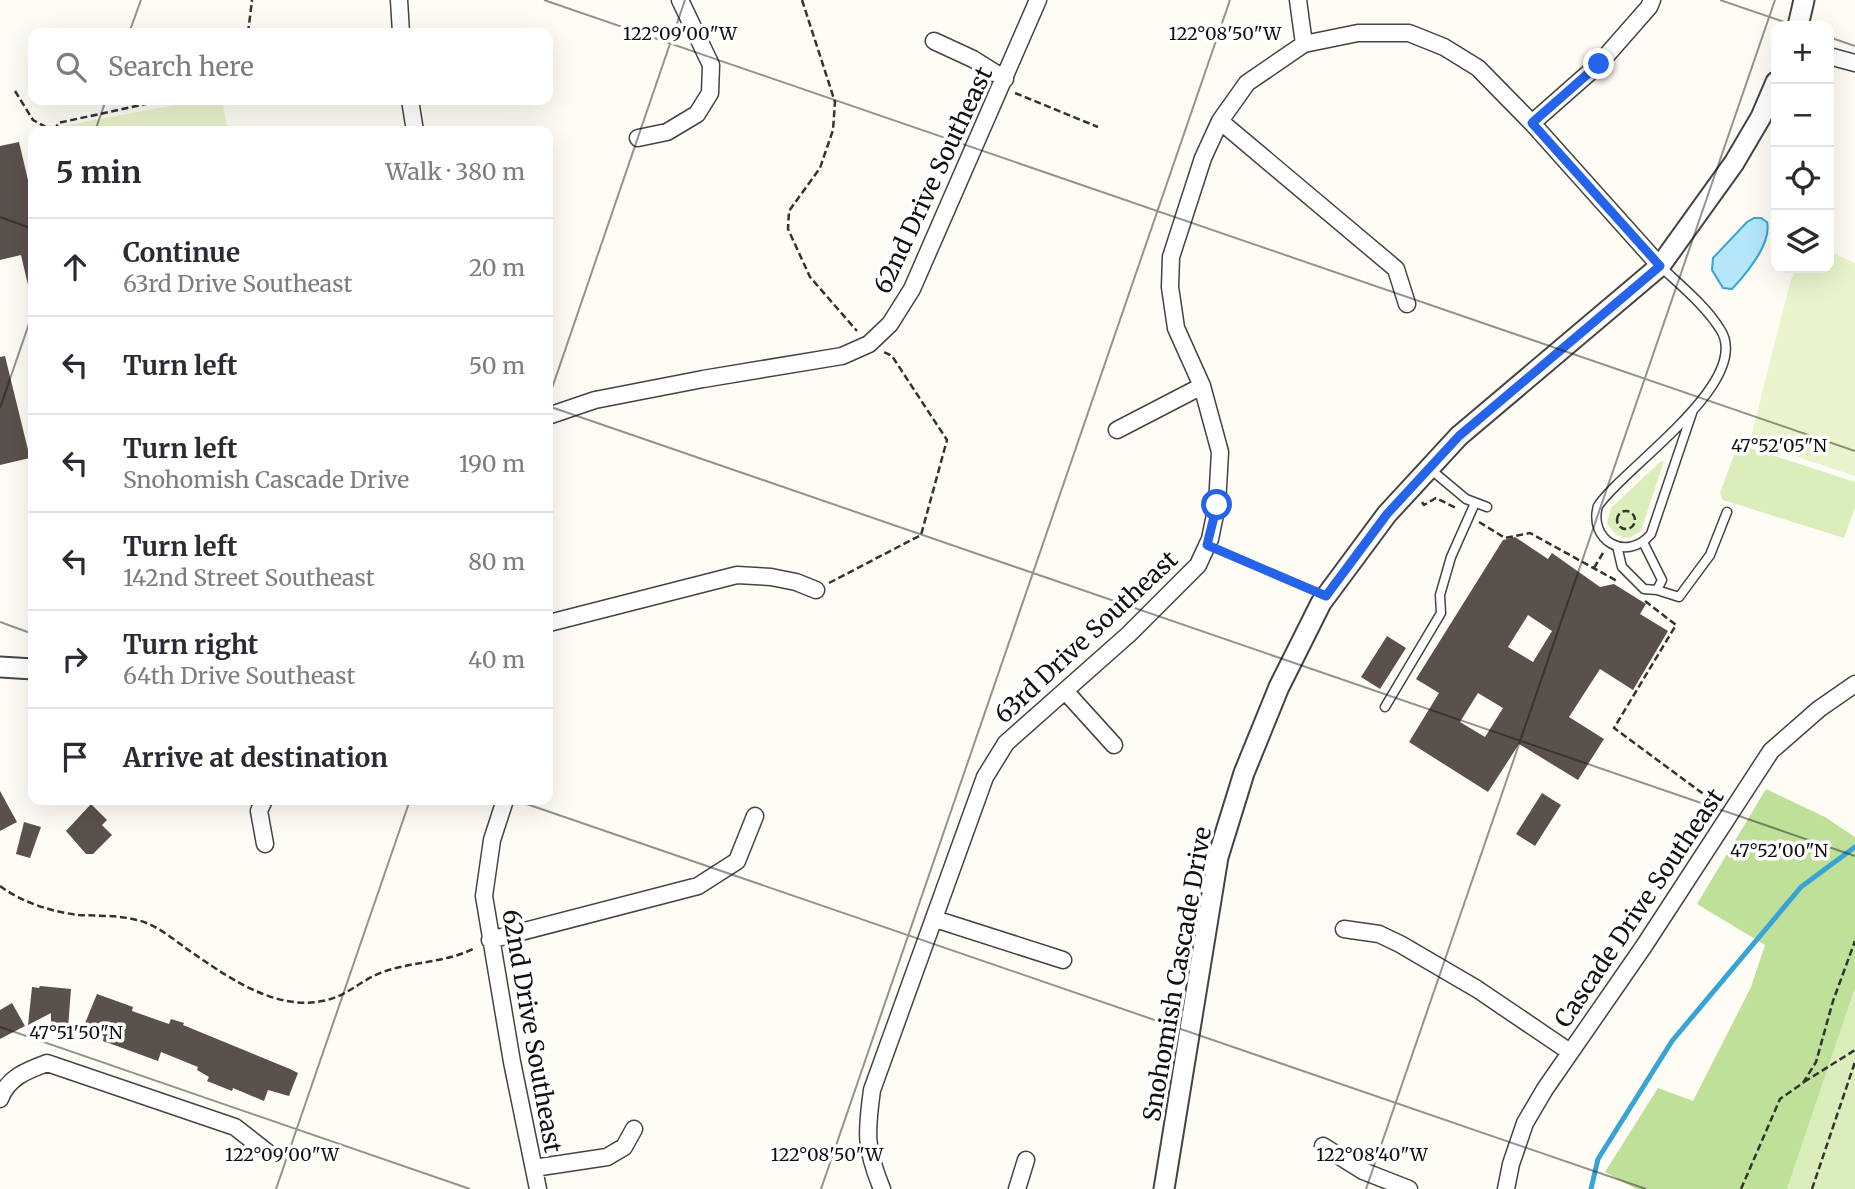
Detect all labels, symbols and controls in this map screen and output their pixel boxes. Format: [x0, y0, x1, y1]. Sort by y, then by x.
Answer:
map controls [1771, 21, 1834, 273]
button: + [1771, 21, 1834, 84]
text: 122°09'00"W [623, 22, 738, 45]
text: 122°08'50"W [1169, 22, 1282, 45]
search box [28, 28, 553, 105]
icon: search [52, 48, 90, 86]
route end [1583, 48, 1614, 79]
text: Search here [108, 50, 254, 83]
street label: 62nd Drive Southeast [867, 61, 999, 298]
button: − [1771, 84, 1834, 147]
button: locate [1771, 147, 1834, 210]
text: 5 min [56, 153, 141, 191]
text: Walk · 380 m [386, 157, 525, 186]
button: layers [1771, 210, 1834, 273]
text: Continue [123, 236, 240, 269]
icon: ahead [56, 248, 94, 286]
text: 20 m [469, 253, 525, 282]
text: 63rd Drive Southeast [123, 269, 352, 298]
icon: left [56, 346, 94, 384]
text: Turn left [123, 349, 237, 382]
text: 50 m [469, 351, 525, 380]
text: Turn left [123, 432, 237, 465]
text: 47°52'05"N [1731, 434, 1827, 457]
icon: left [56, 444, 94, 482]
text: 190 m [459, 449, 525, 478]
text: Snohomish Cascade Drive [123, 465, 409, 494]
route start [1201, 489, 1232, 520]
text: Turn left [123, 530, 237, 563]
icon: left [56, 542, 94, 580]
street label: 63rd Drive Southeast [988, 544, 1185, 730]
text: 80 m [468, 547, 525, 576]
text: 142nd Street Southeast [123, 563, 375, 592]
text: Turn right [123, 628, 258, 661]
icon: right [56, 640, 94, 678]
text: 40 m [468, 645, 525, 674]
text: 64th Drive Southeast [123, 661, 356, 690]
icon: arrive [56, 738, 94, 776]
text: Arrive at destination [123, 741, 388, 774]
street label: Cascade Drive Southeast [1547, 782, 1731, 1033]
street label: Snohomish Cascade Drive [1136, 824, 1218, 1124]
text: 47°52'00"N [1730, 839, 1828, 862]
street label: 62nd Drive Southeast [495, 907, 569, 1156]
text: 47°51'50"N [29, 1021, 123, 1044]
text: 122°09'00"W [225, 1143, 340, 1166]
text: 122°08'50"W [771, 1143, 884, 1166]
text: 122°08'40"W [1316, 1143, 1429, 1166]

